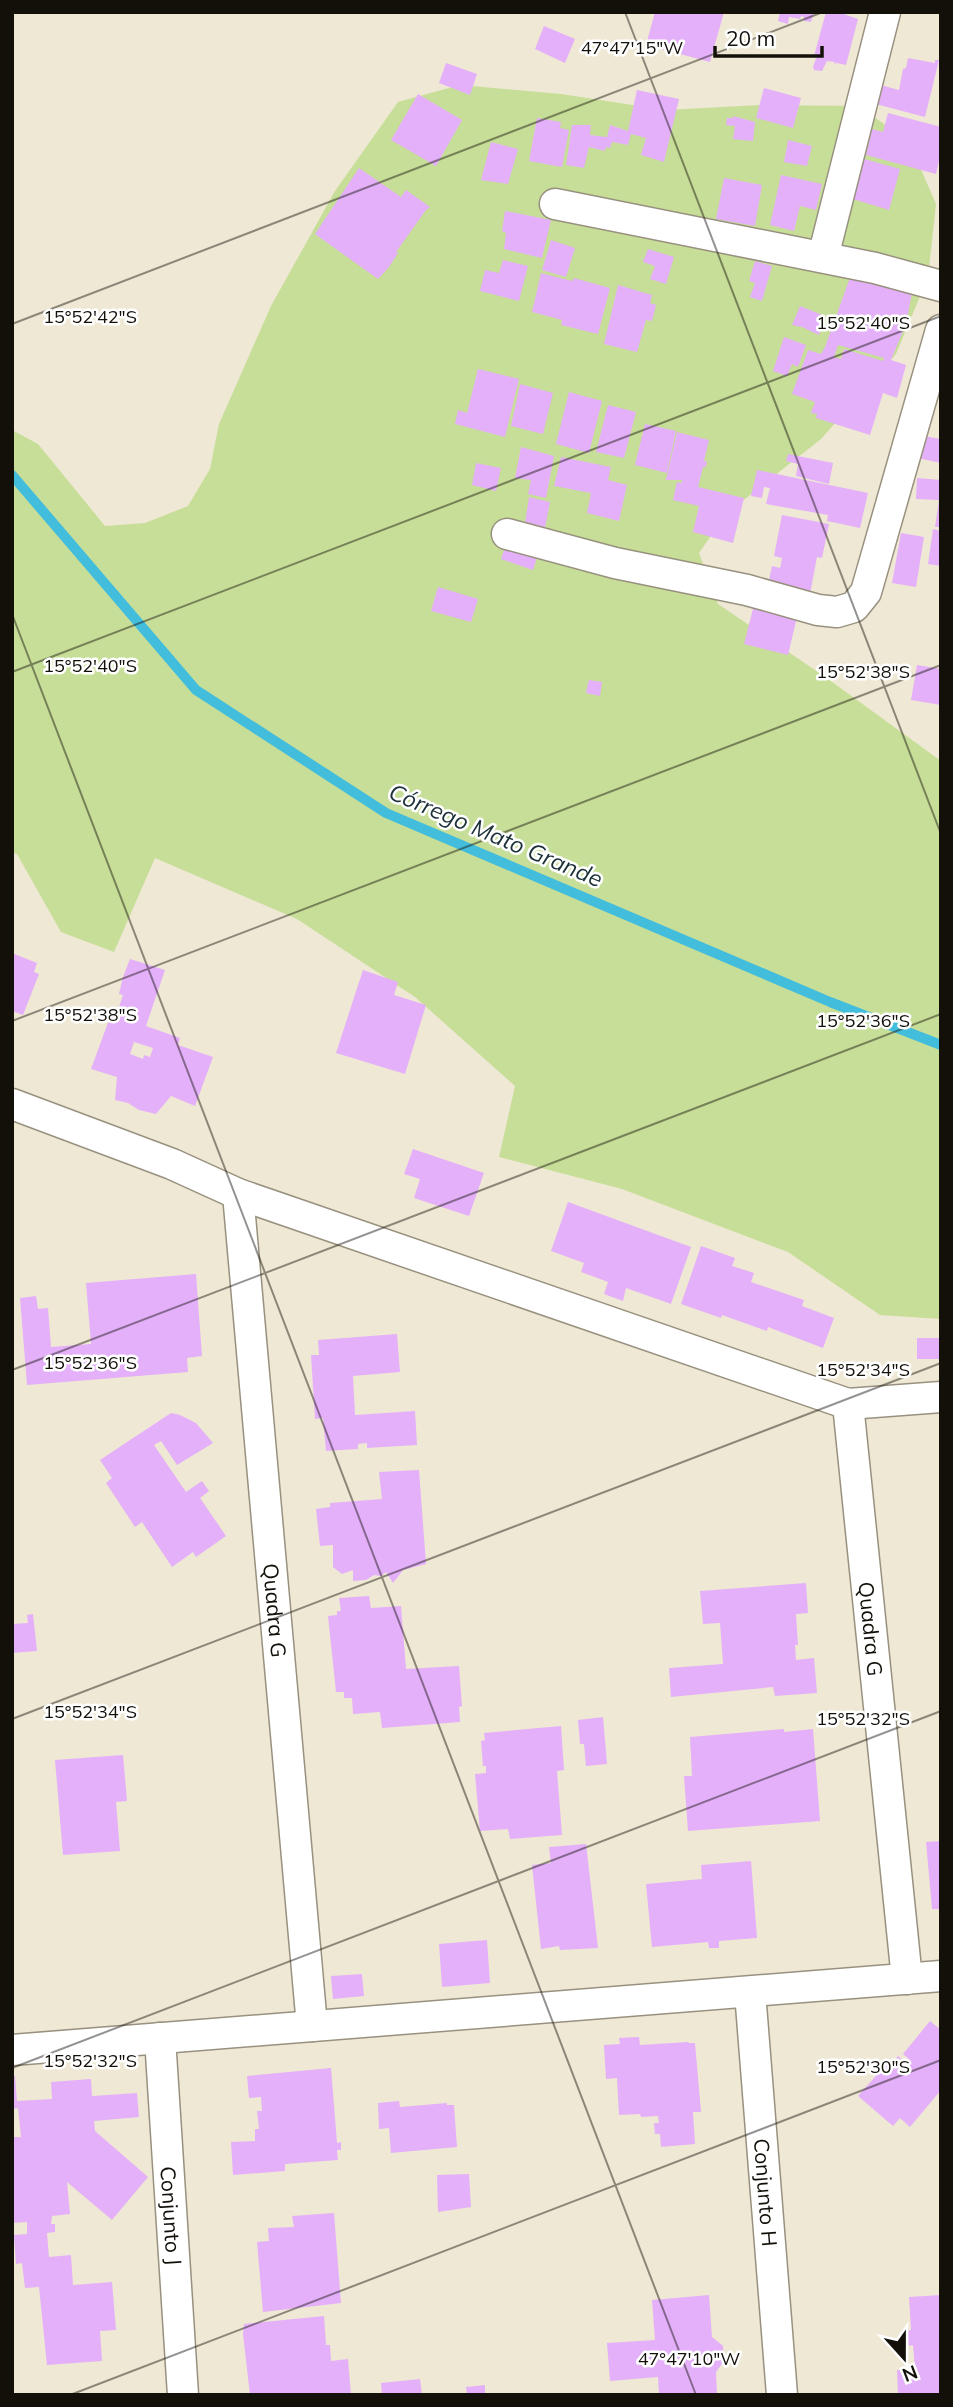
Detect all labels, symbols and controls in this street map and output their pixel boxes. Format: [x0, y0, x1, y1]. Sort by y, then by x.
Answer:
scale bar [715, 14, 822, 58]
text: 20 m [726, 25, 775, 51]
text: 47°47'15"W [581, 36, 683, 59]
text: 15°52'42"S [43, 305, 137, 328]
text: 15°52'40"S [816, 311, 910, 334]
text: 15°52'40"S [43, 654, 137, 677]
text: 15°52'38"S [816, 660, 910, 683]
water label: Córrego Mato Grande [385, 777, 607, 893]
text: 15°52'38"S [43, 1003, 137, 1026]
text: 15°52'36"S [816, 1009, 910, 1032]
text: 15°52'36"S [43, 1351, 137, 1374]
text: 15°52'34"S [816, 1358, 910, 1381]
street label: Quadra G [258, 1562, 292, 1659]
street label: Quadra G [853, 1580, 889, 1677]
text: 15°52'34"S [43, 1700, 137, 1723]
text: 15°52'32"S [816, 1707, 910, 1730]
text: 15°52'32"S [43, 2049, 137, 2072]
text: 15°52'30"S [816, 2055, 910, 2078]
street label: Conjunto H [749, 2137, 783, 2247]
street label: Conjunto J [155, 2165, 188, 2266]
north arrow [869, 2323, 939, 2393]
text: 47°47'10"W [638, 2347, 740, 2370]
text: N [899, 2360, 921, 2388]

